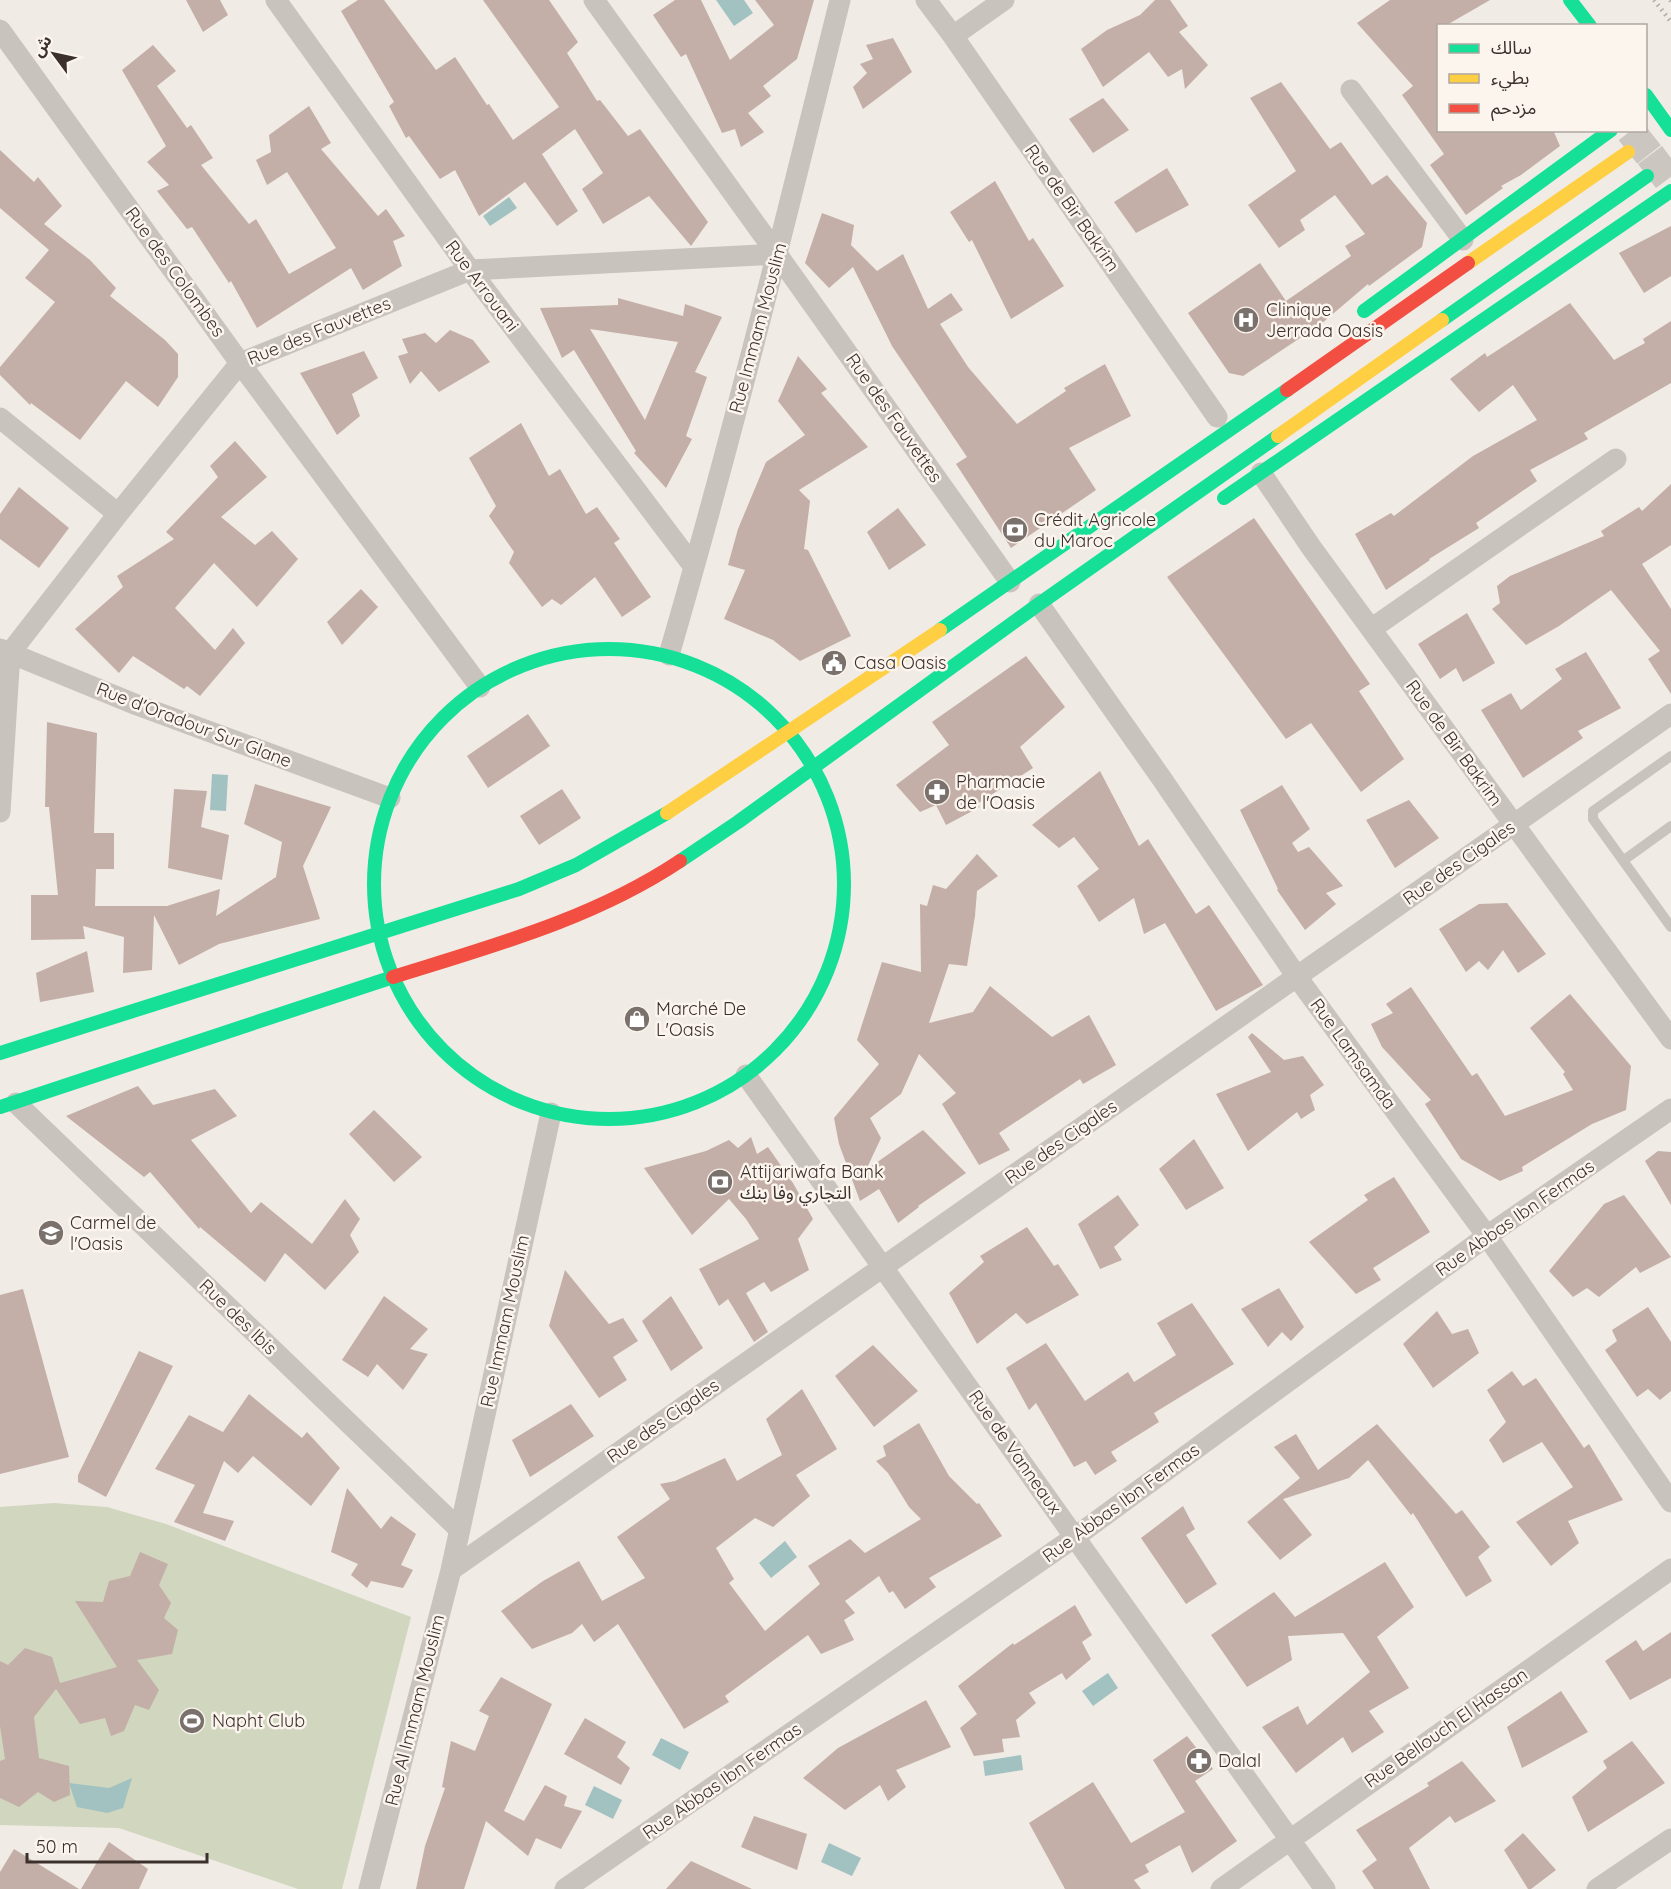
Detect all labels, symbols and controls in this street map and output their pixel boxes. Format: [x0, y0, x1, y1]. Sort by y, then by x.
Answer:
north arrow [24, 24, 84, 84]
legend [1437, 24, 1647, 132]
text: ش [27, 31, 56, 60]
text: سالك [1491, 36, 1532, 59]
text: بطيء [1491, 66, 1529, 91]
text: مزدحم [1491, 96, 1536, 121]
street label: Rue de Bir Bakrim [1020, 140, 1125, 276]
street label: Rue des Colombes [121, 202, 230, 341]
street label: Rue Arrouani [441, 235, 524, 336]
street label: Rue Immam Mouslim [724, 240, 791, 416]
street label: Rue des Fauvettes [244, 291, 394, 370]
place label: Clinique Jerrada Oasis [1266, 298, 1383, 342]
hospital icon: Clinique Jerrada Oasis [1231, 305, 1261, 335]
street label: Rue des Fauvettes [841, 349, 948, 487]
place label: Crédit Agricole du Maroc [1034, 508, 1156, 552]
bank icon: Crédit Agricole du Maroc [1000, 515, 1030, 545]
public building icon: Casa Oasis [819, 648, 849, 678]
place label: Casa Oasis [854, 651, 947, 674]
street label: Rue de Bir Bakrim [1401, 675, 1508, 810]
street label: Rue d'Oradour Sur Glane [93, 677, 295, 772]
place label: Pharmacie de l'Oasis [956, 770, 1045, 814]
pharmacy icon: Pharmacie de l'Oasis [922, 777, 952, 807]
street label: Rue des Cigales [1398, 815, 1519, 910]
street label: Rue Lamsamda [1305, 994, 1401, 1114]
place label: Marché De L'Oasis [656, 997, 746, 1041]
shop icon: Marché De L'Oasis [622, 1004, 652, 1034]
street label: Rue des Cigales [1000, 1094, 1121, 1189]
street label: Rue Abbas Ibn Fermas [1431, 1154, 1598, 1281]
place label: Attijariwafa Bank التجاري وفا بنك [740, 1160, 884, 1206]
bank icon: Attijariwafa Bank التجاري وفا بنك [705, 1167, 735, 1197]
place label: Carmel de l'Oasis [70, 1211, 156, 1255]
school or university icon: Carmel de l'Oasis [36, 1218, 66, 1248]
street label: Rue Immam Mouslim [475, 1233, 534, 1409]
street label: Rue des Ibis [195, 1274, 282, 1359]
street label: Rue des Cigales [602, 1373, 723, 1468]
street label: Rue de Vanneaux [964, 1385, 1067, 1519]
street label: Rue Abbas Ibn Fermas [1038, 1438, 1204, 1567]
street label: Rue Al Immam Mouslim [380, 1612, 449, 1808]
street label: Rue Bellouch El Hassan [1360, 1662, 1532, 1793]
sports icon: Napht Club [177, 1706, 207, 1736]
place label: Napht Club [212, 1709, 305, 1732]
street label: Rue Abbas Ibn Fermas [638, 1717, 805, 1844]
pharmacy icon: Dalal [1184, 1746, 1214, 1776]
place label: Dalal [1218, 1749, 1261, 1772]
scale bar [27, 1826, 207, 1864]
text: 50 m [36, 1835, 78, 1858]

